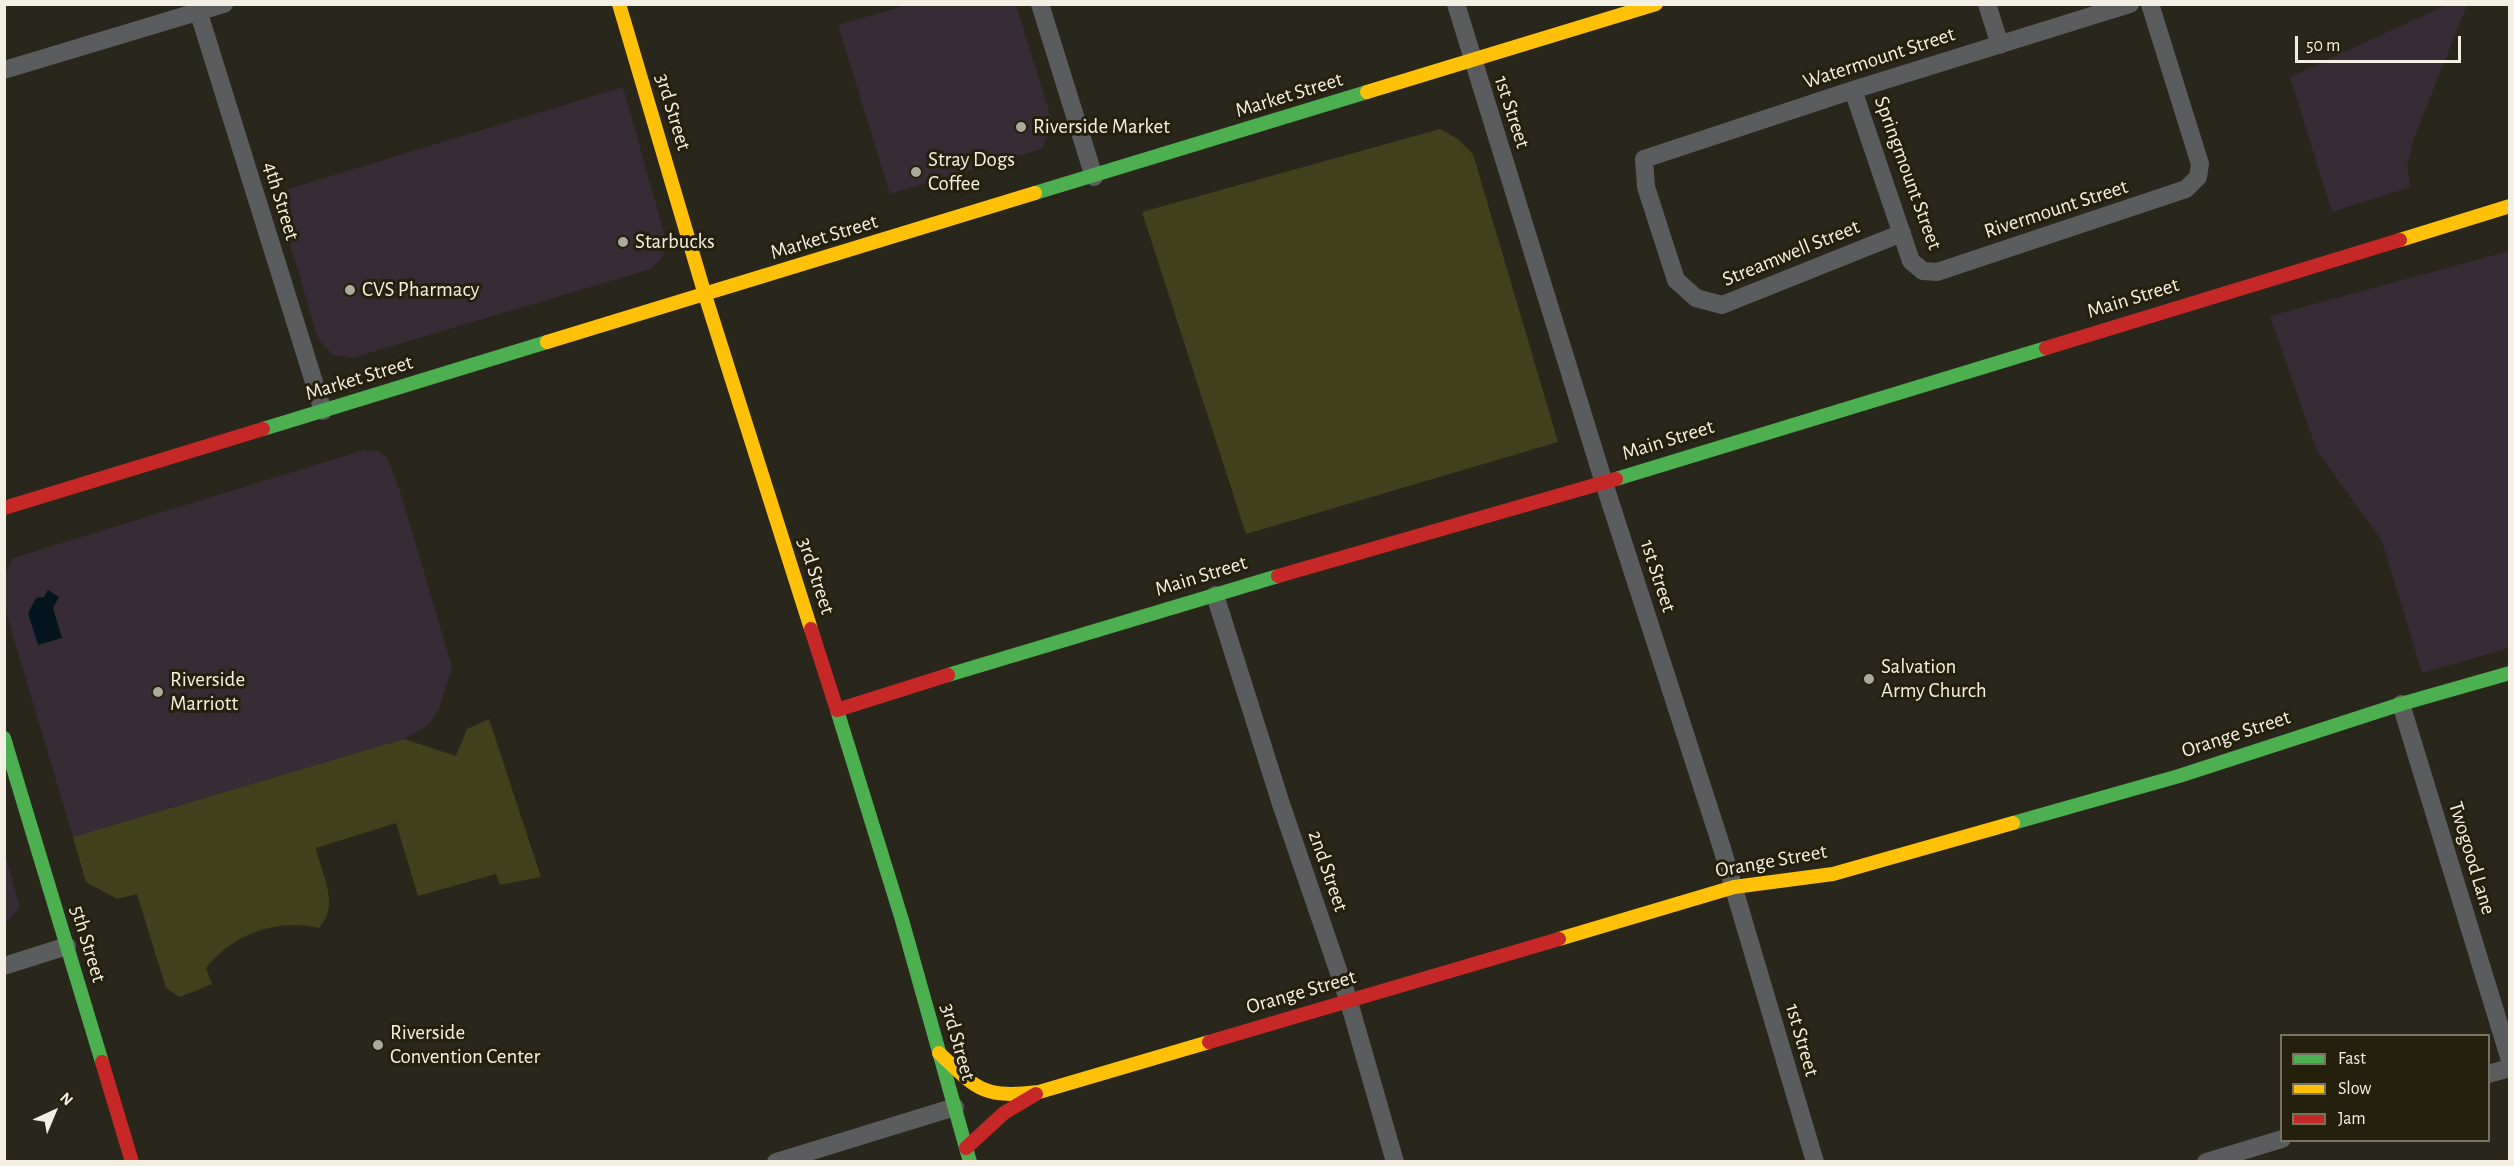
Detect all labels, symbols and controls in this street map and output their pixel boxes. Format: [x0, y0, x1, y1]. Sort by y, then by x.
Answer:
street label: Watermount Street [1800, 22, 1958, 94]
scale bar [2298, 24, 2464, 62]
text: 50 m [2306, 37, 2340, 55]
street label: Market Street [1232, 67, 1346, 123]
street label: 3rd Street [649, 70, 697, 154]
street label: 1st Street [1488, 73, 1536, 151]
street label: Springmount Street [1869, 93, 1947, 253]
place label: Riverside Market [1033, 114, 1170, 140]
marker: Riverside Market [1014, 120, 1028, 134]
place label: Stray Dogs Coffee [928, 147, 1015, 197]
street label: 4th Street [257, 159, 305, 243]
marker: Stray Dogs Coffee [909, 165, 923, 179]
street label: Rivermount Street [1981, 174, 2131, 244]
street label: Market Street [767, 209, 881, 265]
street label: Streamwell Street [1719, 214, 1863, 292]
place label: Starbucks [635, 229, 715, 255]
marker: Starbucks [616, 235, 630, 249]
street label: Main Street [2084, 272, 2182, 324]
place label: CVS Pharmacy [362, 277, 479, 303]
marker: CVS Pharmacy [343, 283, 357, 297]
street label: Market Street [302, 350, 416, 406]
street label: Main Street [1619, 414, 1717, 466]
street label: 3rd Street [792, 534, 840, 618]
street label: 1st Street [1634, 537, 1682, 615]
street label: Main Street [1152, 550, 1250, 602]
place label: Salvation Army Church [1881, 654, 1987, 704]
place label: Riverside Marriott [170, 667, 245, 717]
marker: Salvation Army Church [1862, 672, 1876, 686]
marker: Riverside Marriott [151, 685, 165, 699]
street label: Orange Street [2178, 705, 2294, 763]
street label: Twogood Lane [2443, 798, 2501, 918]
street label: 2nd Street [1302, 827, 1354, 915]
street label: Orange Street [1713, 839, 1829, 883]
street label: 5th Street [64, 902, 112, 986]
street label: Orange Street [1243, 964, 1359, 1020]
street label: 3rd Street [935, 1000, 981, 1084]
street label: 1st Street [1780, 1001, 1824, 1079]
place label: Riverside Convention Center [390, 1020, 540, 1070]
legend [2280, 1034, 2490, 1142]
marker: Riverside Convention Center [371, 1038, 385, 1052]
text: Fast [2338, 1050, 2366, 1068]
text: Slow [2338, 1080, 2371, 1098]
north arrow [24, 1082, 84, 1142]
text: N [57, 1089, 76, 1109]
text: Jam [2338, 1110, 2366, 1128]

